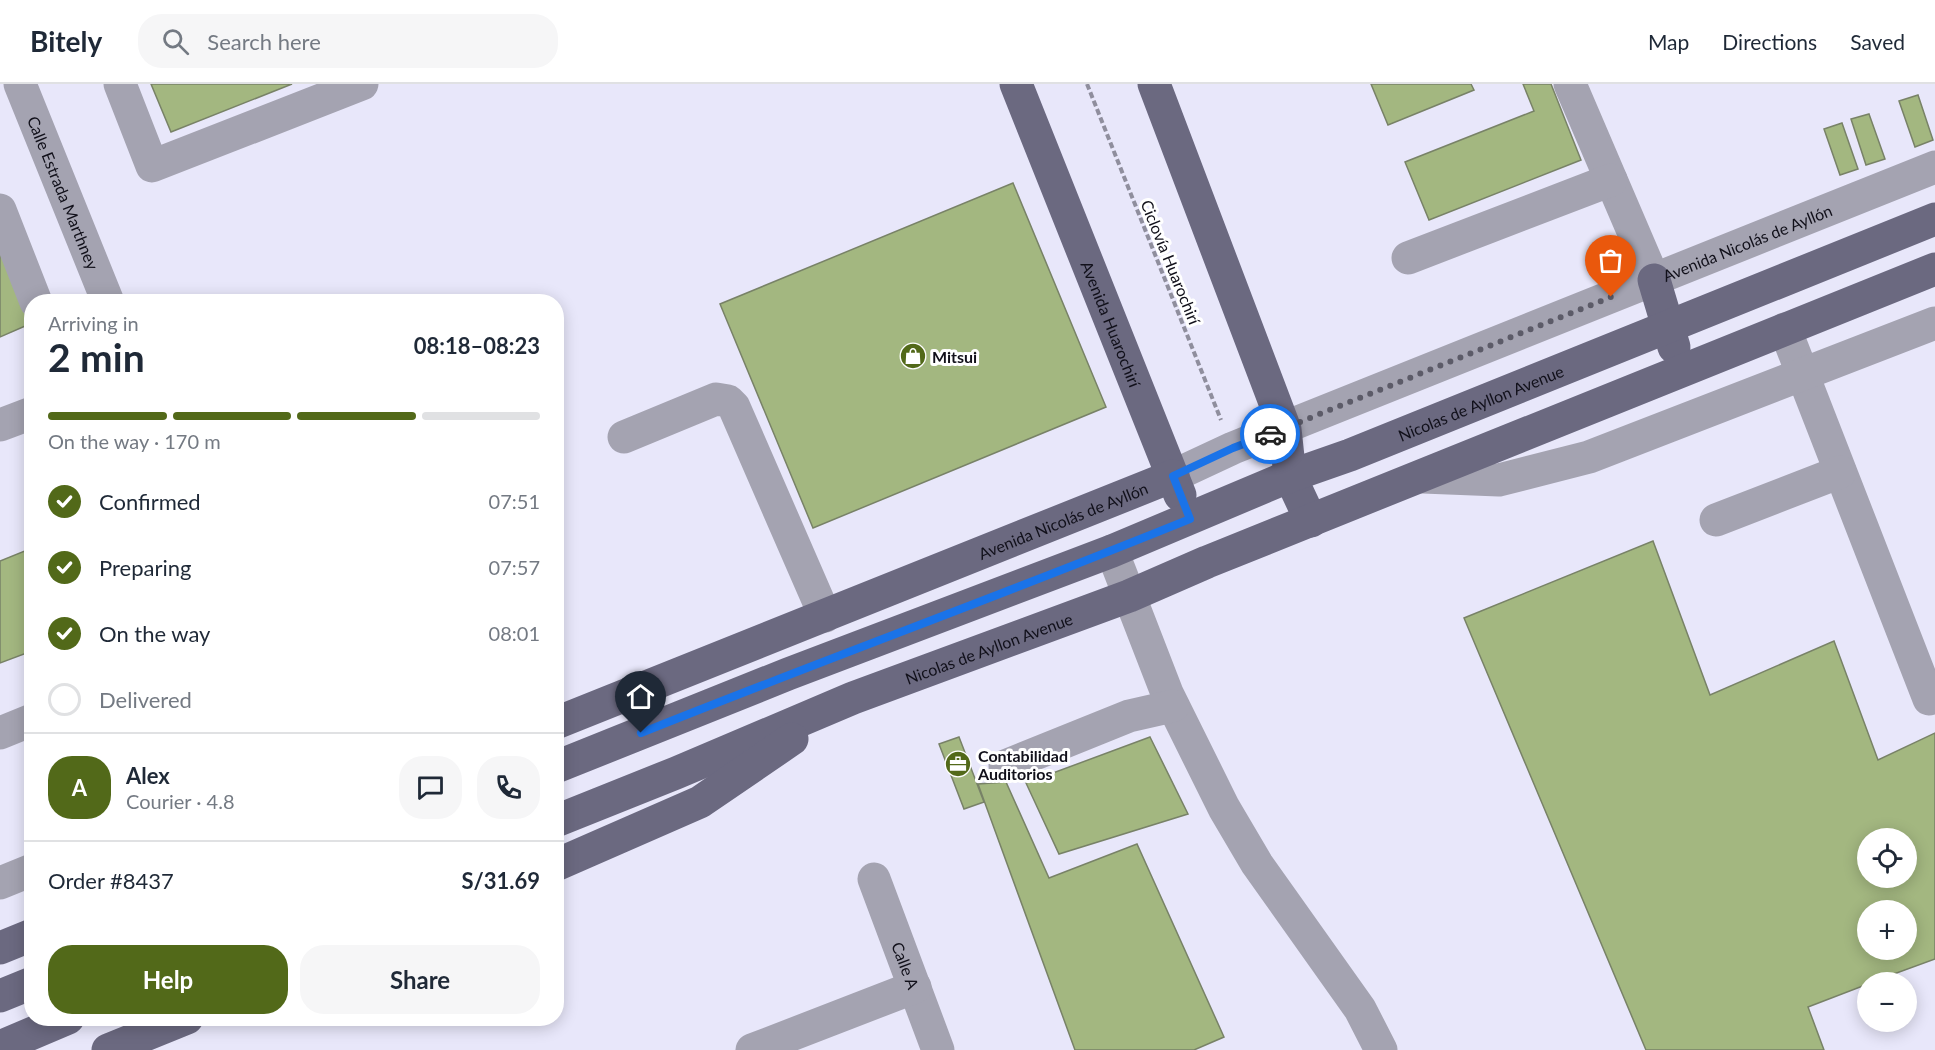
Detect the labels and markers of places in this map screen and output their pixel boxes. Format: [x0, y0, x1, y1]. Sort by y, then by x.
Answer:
pin [1585, 235, 1636, 297]
shop icon: Mitsui [898, 341, 928, 371]
place label: Mitsui [932, 347, 977, 366]
pin [615, 671, 666, 733]
place label: Contabilidad Auditorios [977, 746, 1068, 783]
office icon: Contabilidad Auditorios [943, 749, 973, 779]

